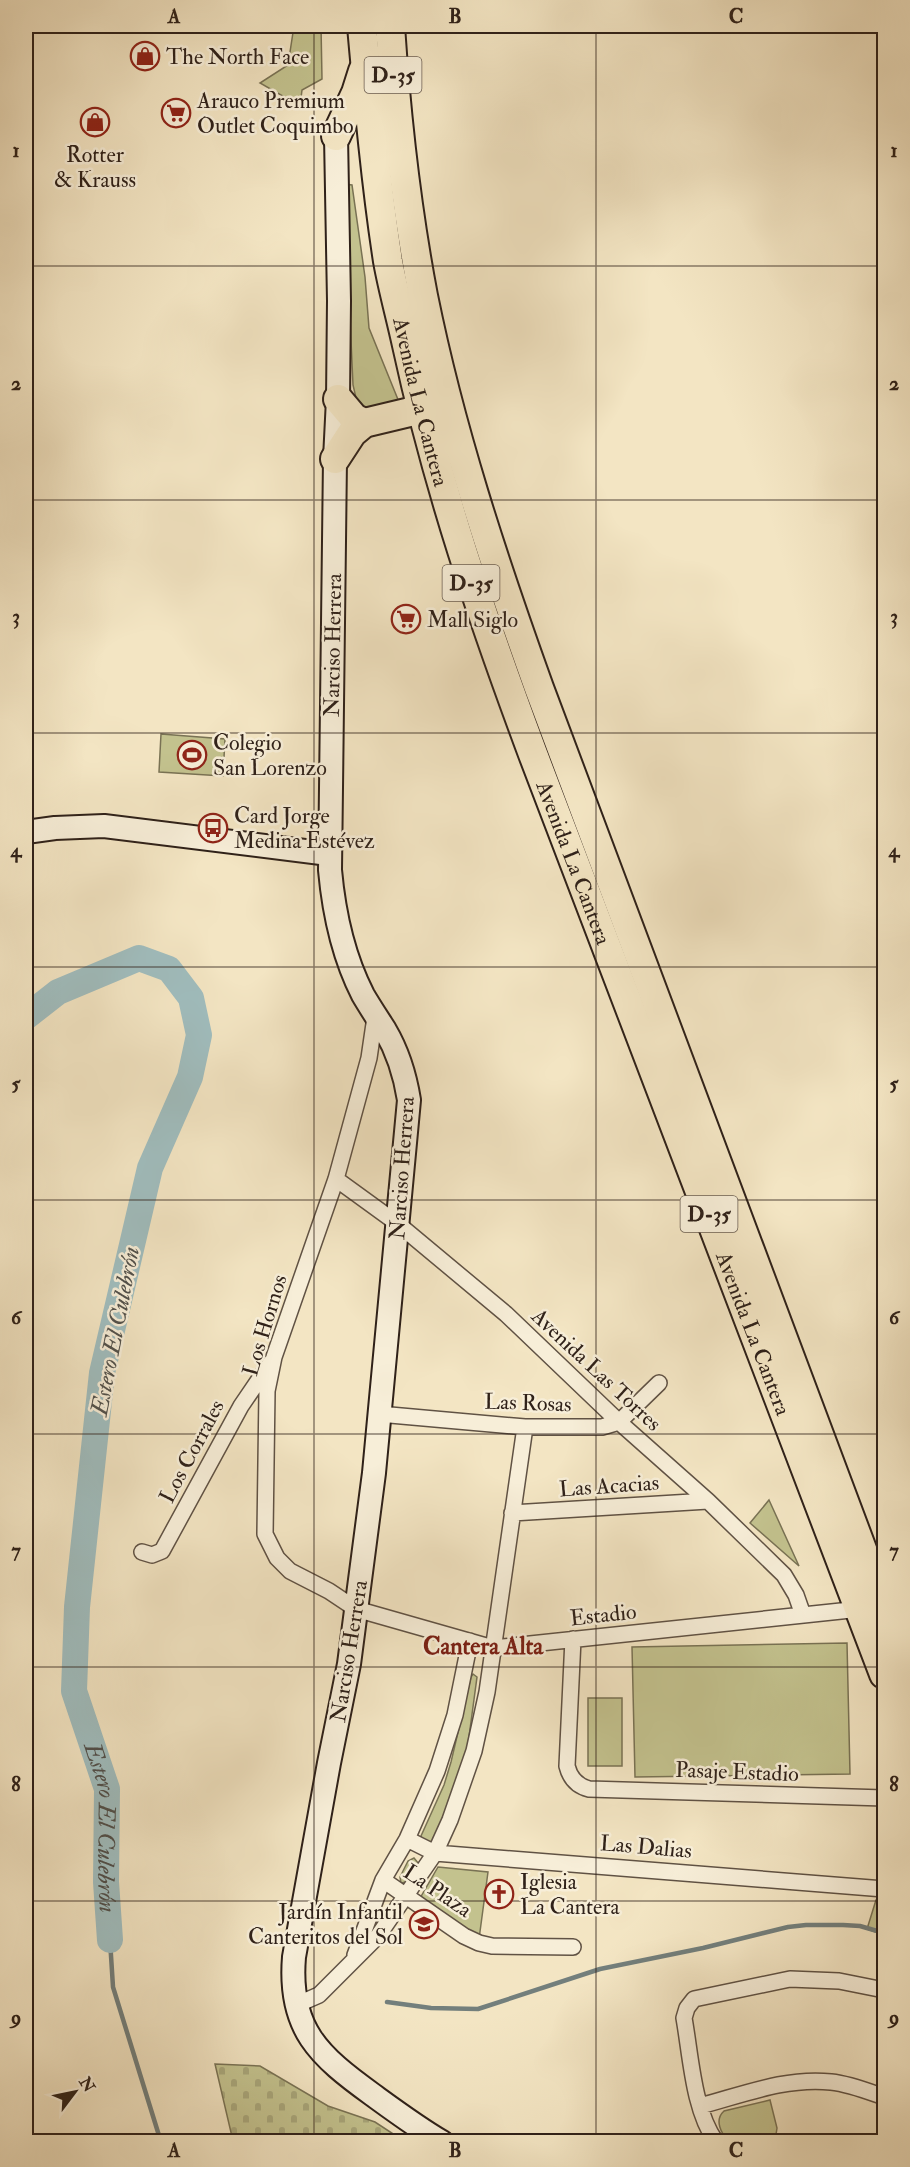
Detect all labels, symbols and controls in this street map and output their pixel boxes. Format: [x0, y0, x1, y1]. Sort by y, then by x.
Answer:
text: A [167, 4, 181, 29]
text: B [448, 4, 462, 29]
text: C [729, 4, 743, 29]
shop icon: The North Face [129, 40, 161, 72]
place label: The North Face [166, 43, 309, 71]
road number: D-35 [364, 57, 422, 93]
place label: Arauco Premium Outlet Coquimbo [196, 87, 354, 140]
supermarket icon: Arauco Premium Outlet Coquimbo [160, 97, 192, 129]
shop icon: Rotter & Krauss [79, 106, 111, 138]
text: 1 [12, 138, 20, 163]
text: 1 [890, 138, 898, 163]
place label: Rotter & Krauss [54, 141, 136, 194]
street label: Avenida La Cantera [386, 314, 455, 491]
text: 2 [11, 371, 21, 396]
text: 2 [889, 371, 899, 396]
road number: D-35 [442, 565, 500, 601]
street label: Narciso Herrera [318, 572, 348, 717]
supermarket icon: Mall Siglo [390, 603, 422, 635]
text: 3 [12, 604, 20, 629]
text: 3 [890, 604, 898, 629]
place label: Mall Siglo [427, 606, 518, 634]
place label: Colegio San Lorenzo [213, 729, 327, 782]
sports icon: Colegio San Lorenzo [176, 739, 208, 771]
street label: Avenida La Cantera [529, 776, 618, 950]
place label: Card Jorge Medina Estévez [234, 802, 375, 855]
bus stop icon: Card Jorge Medina Estévez [197, 812, 229, 844]
text: 4 [10, 838, 23, 863]
text: 4 [888, 838, 901, 863]
text: 5 [12, 1071, 22, 1096]
text: 5 [890, 1071, 900, 1096]
street label: Narciso Herrera [383, 1095, 421, 1241]
road number: D-35 [680, 1196, 738, 1232]
water label: Estero El Culebrón [84, 1244, 147, 1420]
street label: Avenida La Cantera [709, 1247, 797, 1420]
street label: Los Hornos [236, 1271, 294, 1379]
street label: Avenida Las Torres [525, 1302, 667, 1437]
text: 6 [11, 1305, 23, 1330]
text: 6 [889, 1305, 901, 1330]
street label: Las Rosas [484, 1387, 572, 1419]
street label: Los Corrales [153, 1395, 231, 1508]
street label: Las Acacias [558, 1469, 660, 1503]
text: 7 [11, 1538, 21, 1563]
text: 7 [889, 1538, 899, 1563]
street label: Narciso Herrera [324, 1577, 374, 1724]
street label: Estadio [568, 1598, 638, 1632]
district label: Cantera Alta [423, 1631, 544, 1662]
water label: Estero El Culebrón [76, 1737, 123, 1914]
street label: Pasaje Estadio [675, 1756, 799, 1788]
text: 8 [11, 1772, 21, 1797]
text: 8 [889, 1772, 899, 1797]
street label: Las Dalias [599, 1829, 693, 1865]
street label: La Plaza [398, 1858, 478, 1924]
place label: Iglesia La Cantera [520, 1868, 620, 1921]
church icon: Iglesia La Cantera [483, 1878, 515, 1910]
place label: Jardín Infantil Canteritos del Sol [248, 1898, 403, 1951]
school or university icon: Jardín Infantil Canteritos del Sol [408, 1908, 440, 1940]
text: 9 [9, 2005, 21, 2030]
text: 9 [887, 2005, 899, 2030]
north arrow [45, 2062, 105, 2122]
text: N [74, 2072, 100, 2097]
text: A [167, 2138, 181, 2163]
text: B [448, 2138, 462, 2163]
text: C [729, 2138, 743, 2163]

